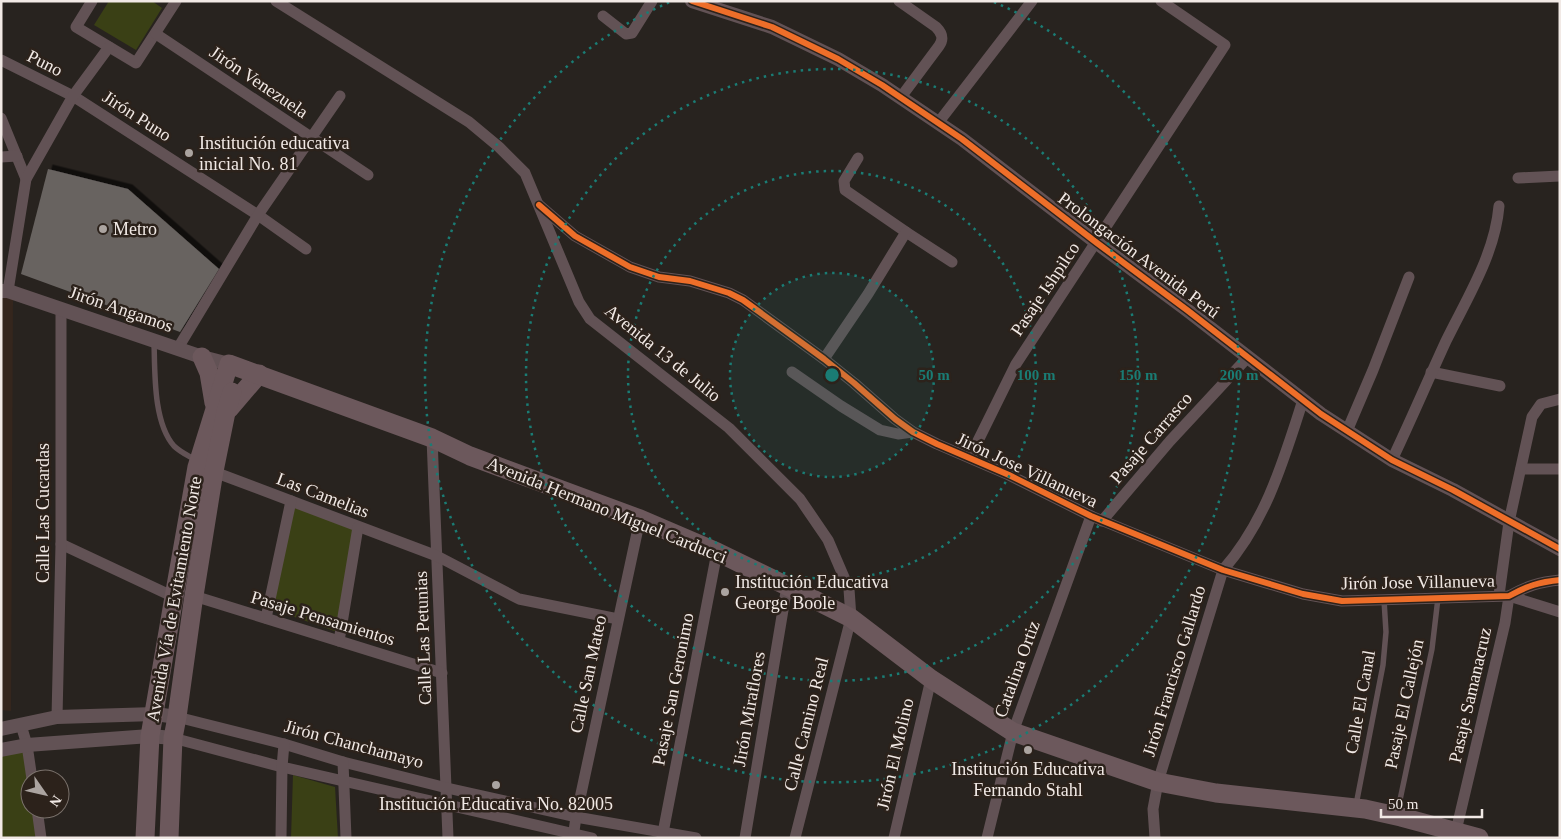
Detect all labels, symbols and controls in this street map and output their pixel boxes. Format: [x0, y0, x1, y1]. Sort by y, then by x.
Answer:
street label: Jirón Venezuela [206, 42, 312, 122]
street label: Puno [24, 46, 66, 80]
street label: Jirón Puno [99, 87, 175, 145]
place label: Institución educativa inicial No. 81 [199, 133, 349, 174]
marker: Institución educativa inicial No. 81 [183, 147, 195, 159]
street label: Prolongación Avenida Perú [1054, 188, 1224, 322]
place label: Metro [113, 219, 157, 239]
marker: Metro [97, 223, 109, 235]
street label: Pasaje Ishpilco [1006, 238, 1084, 340]
street label: Jirón Angamos [66, 282, 176, 336]
street label: Avenida 13 de Julio [601, 300, 725, 406]
centre of rings [823, 366, 841, 384]
text: 50 m [918, 367, 950, 383]
text: 100 m [1017, 367, 1056, 383]
text: 150 m [1119, 367, 1158, 383]
text: 200 m [1220, 367, 1259, 383]
street label: Pasaje Carrasco [1106, 388, 1196, 488]
street label: Jirón Jose Villanueva [953, 428, 1101, 512]
street label: Calle Las Cucardas [33, 443, 53, 583]
street label: Avenida Hermano Miguel Carducci [484, 453, 730, 567]
street label: Las Camelias [274, 468, 372, 522]
street label: Avenida Vía de Evitamiento Norte [143, 475, 205, 723]
street label: Calle Las Petunias [411, 571, 435, 705]
street label: Jirón Jose Villanueva [1341, 571, 1495, 593]
place label: Institución Educativa George Boole [735, 572, 888, 613]
street label: Jirón Francisco Gallardo [1138, 583, 1210, 759]
marker: Institución Educativa George Boole [719, 586, 731, 598]
street label: Pasaje Pensamientos [249, 587, 397, 649]
street label: Pasaje San Geronimo [648, 611, 698, 767]
street label: Calle San Mateo [566, 613, 610, 735]
street label: Catalina Ortiz [990, 618, 1044, 720]
street label: Pasaje Samanacruz [1445, 625, 1495, 765]
street label: Pasaje El Callejón [1380, 637, 1428, 771]
street label: Calle El Canal [1341, 649, 1379, 755]
street label: Jirón Miraflores [729, 650, 769, 768]
street label: Calle Camino Real [780, 655, 832, 793]
street label: Jirón El Molino [872, 696, 918, 812]
street label: Jirón Chanchamayo [282, 716, 426, 772]
marker: Institución Educativa Fernando Stahl [1022, 744, 1034, 756]
place label: Institución Educativa Fernando Stahl [951, 759, 1105, 800]
north arrow [20, 769, 70, 819]
marker: Institución Educativa No. 82005 [490, 779, 502, 791]
scale bar [1381, 786, 1482, 818]
text: N [46, 793, 64, 809]
place label: Institución Educativa No. 82005 [379, 794, 613, 814]
text: 50 m [1388, 796, 1419, 812]

